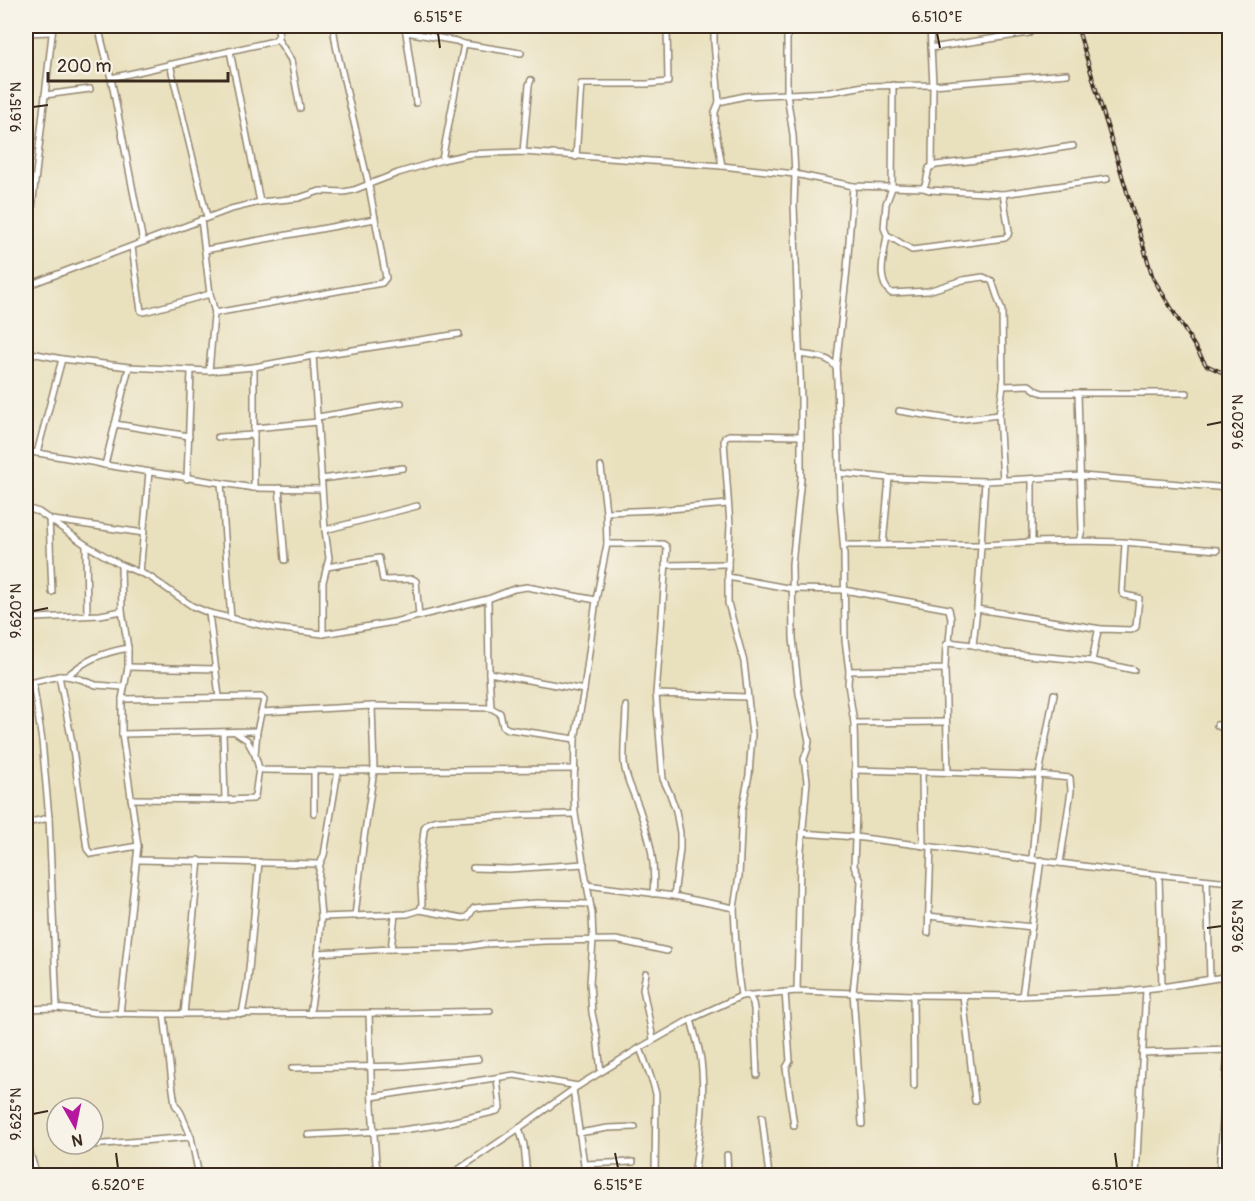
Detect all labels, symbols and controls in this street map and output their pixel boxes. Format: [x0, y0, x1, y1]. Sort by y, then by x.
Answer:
text: 6.515°E [414, 8, 462, 27]
text: 6.510°E [912, 8, 963, 27]
scale bar [48, 45, 228, 83]
text: 200 m [57, 55, 112, 78]
text: 9.615°N [7, 82, 26, 132]
text: 9.620°N [1229, 394, 1248, 450]
text: 9.620°N [7, 583, 26, 639]
text: 9.625°N [1229, 900, 1248, 952]
text: 9.625°N [7, 1088, 26, 1140]
north arrow [45, 1096, 105, 1156]
text: N [70, 1129, 84, 1151]
text: 6.520°E [91, 1176, 145, 1195]
text: 6.515°E [594, 1176, 642, 1195]
text: 6.510°E [1092, 1176, 1143, 1195]

